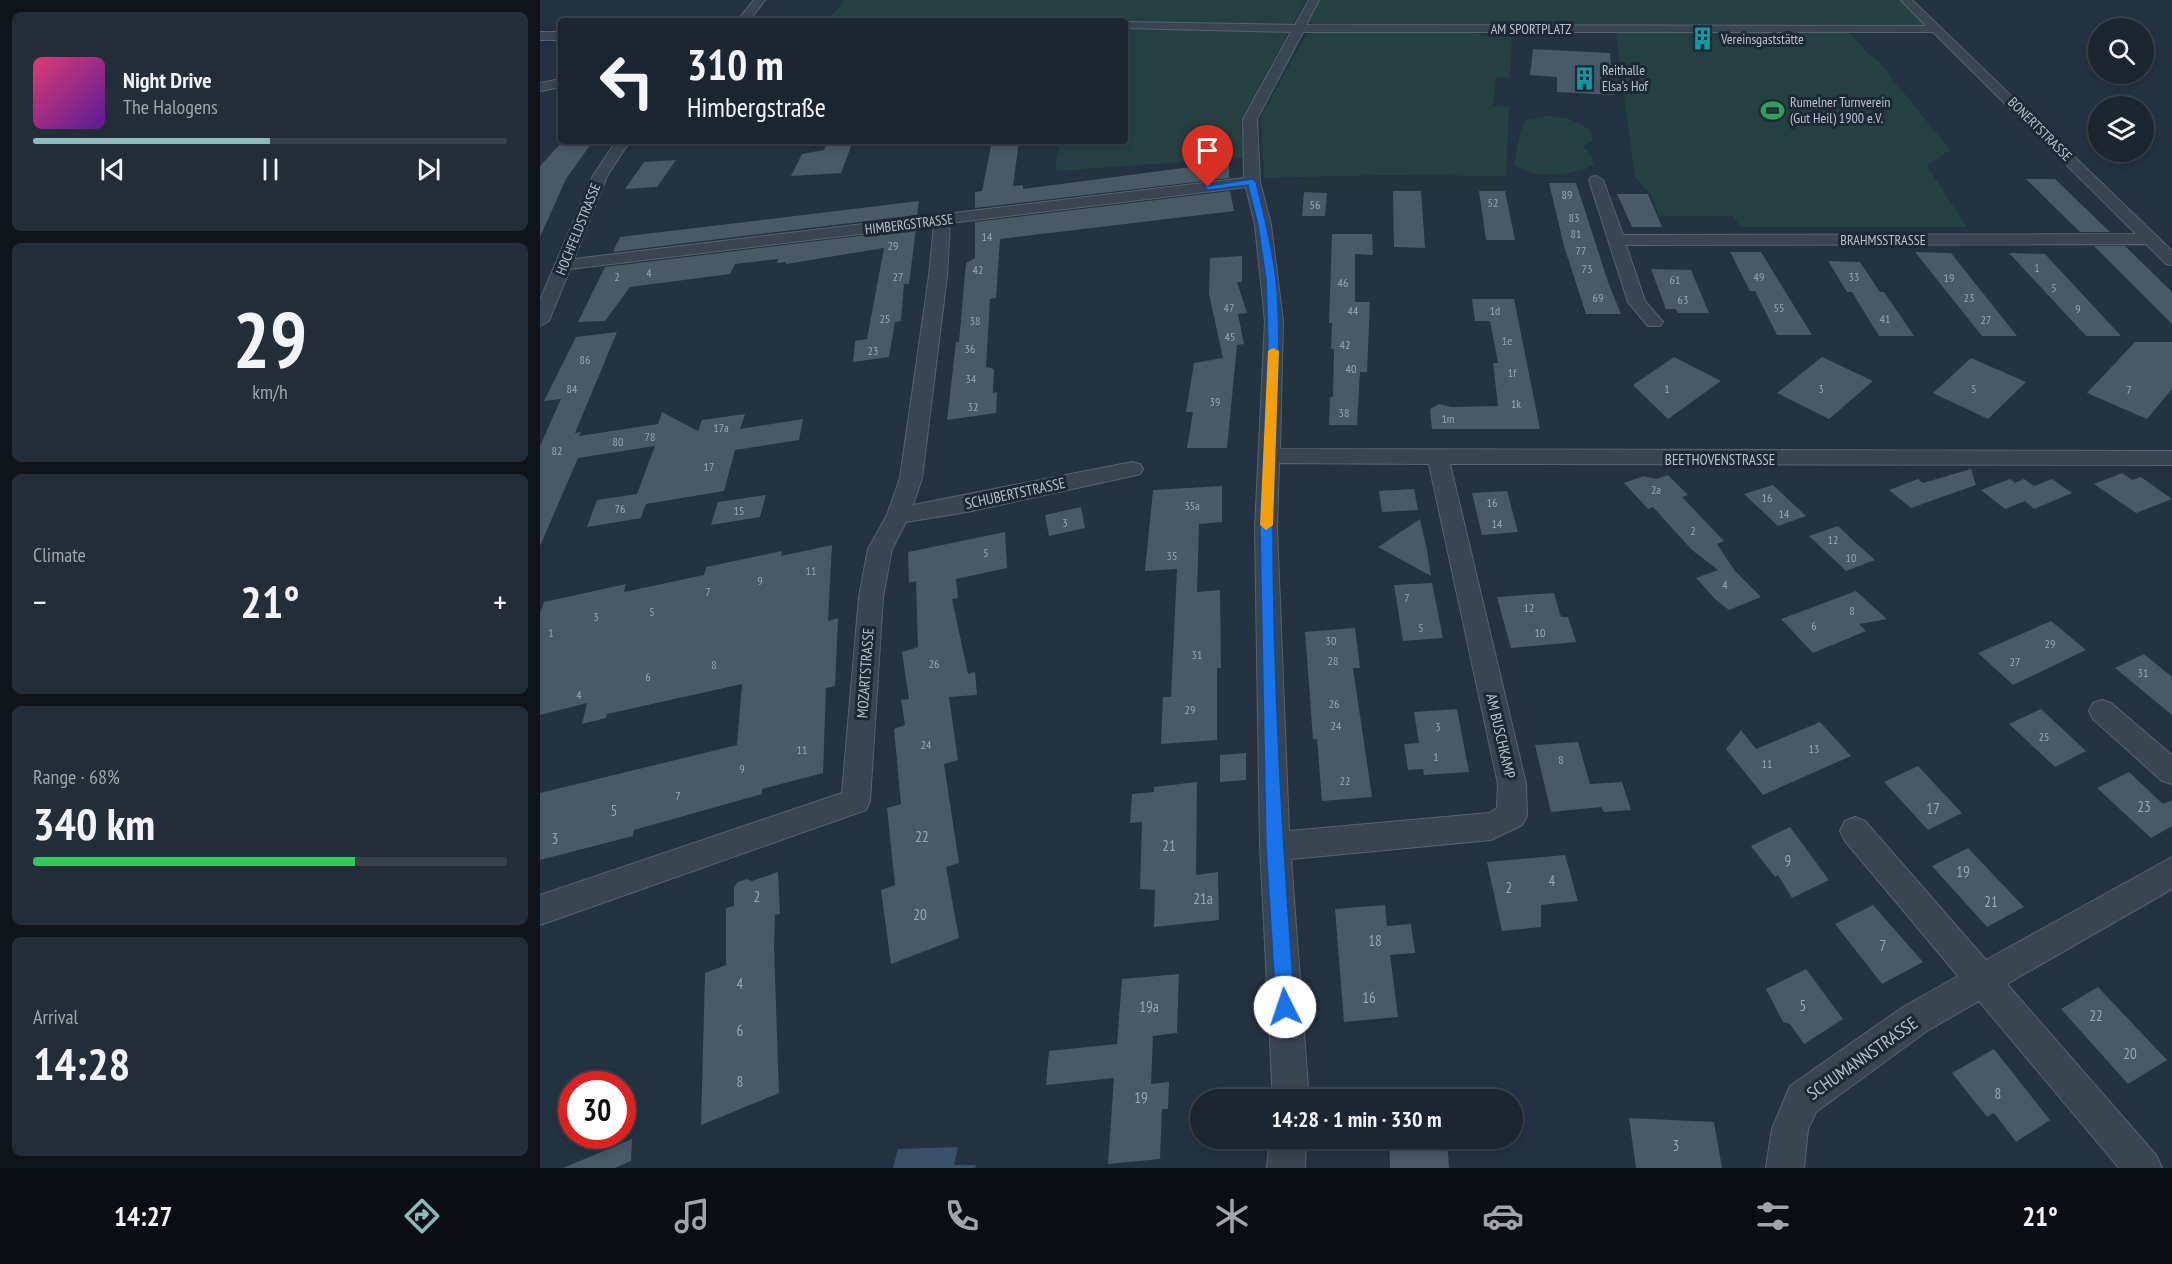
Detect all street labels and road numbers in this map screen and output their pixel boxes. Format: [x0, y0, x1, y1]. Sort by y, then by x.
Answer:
street label: AM SPORTPLATZ [1491, 20, 1571, 38]
street label: BONERTSTRASSE [2004, 93, 2076, 165]
street label: HOCHFELDSTRASSE [551, 181, 605, 277]
street label: HIMBERGSTRASSE [864, 210, 954, 238]
street label: BRAHMSSTRASSE [1840, 231, 1926, 249]
street label: BEETHOVENSTRASSE [1665, 450, 1775, 469]
street label: SCHUBERTSTRASSE [963, 473, 1067, 513]
street label: MOZARTSTRASSE [852, 627, 878, 719]
street label: AM BUSCHKAMP [1482, 692, 1520, 780]
street label: SCHUMANNSTRASSE [1802, 1011, 1922, 1105]

